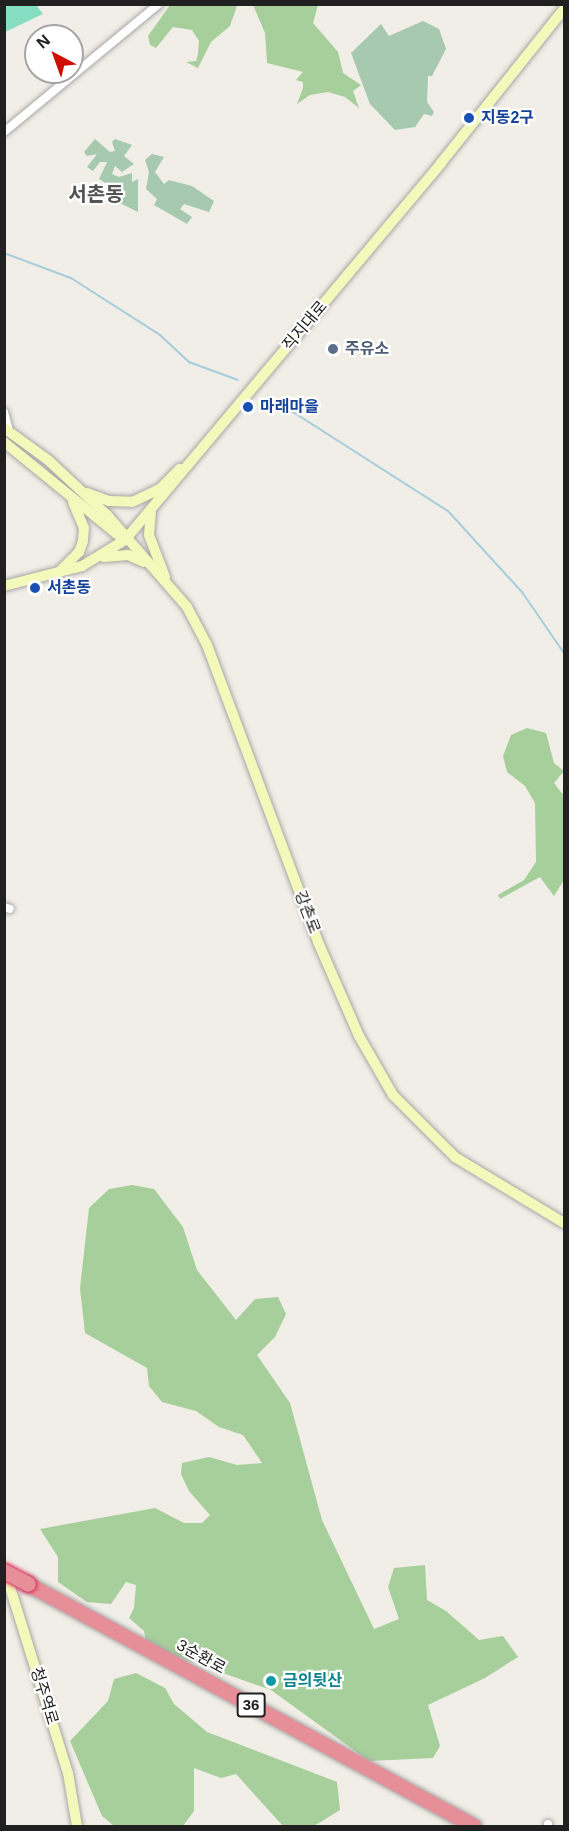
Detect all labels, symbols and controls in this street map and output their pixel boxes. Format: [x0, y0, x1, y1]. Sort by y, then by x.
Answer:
north arrow [24, 24, 84, 84]
text: N [33, 31, 53, 52]
place label: 지동2구 [481, 108, 534, 128]
marker: 지동2구 [462, 111, 476, 125]
district label: 서촌동 [68, 182, 124, 206]
street label: 직지대로 [279, 297, 331, 355]
place label: 주유소 [345, 339, 389, 359]
marker: 주유소 [326, 342, 340, 356]
place label: 마래마을 [260, 397, 319, 417]
marker: 마래마을 [241, 400, 255, 414]
place label: 서촌동 [47, 578, 91, 598]
marker: 서촌동 [28, 581, 42, 595]
street label: 강촌로 [290, 888, 324, 936]
street label: 3순환로 [173, 1636, 229, 1678]
street label: 청주역로 [26, 1665, 62, 1727]
place label: 금의뒷산 [283, 1671, 342, 1691]
marker: 금의뒷산 [264, 1674, 278, 1688]
road number: 36 [236, 1693, 266, 1717]

